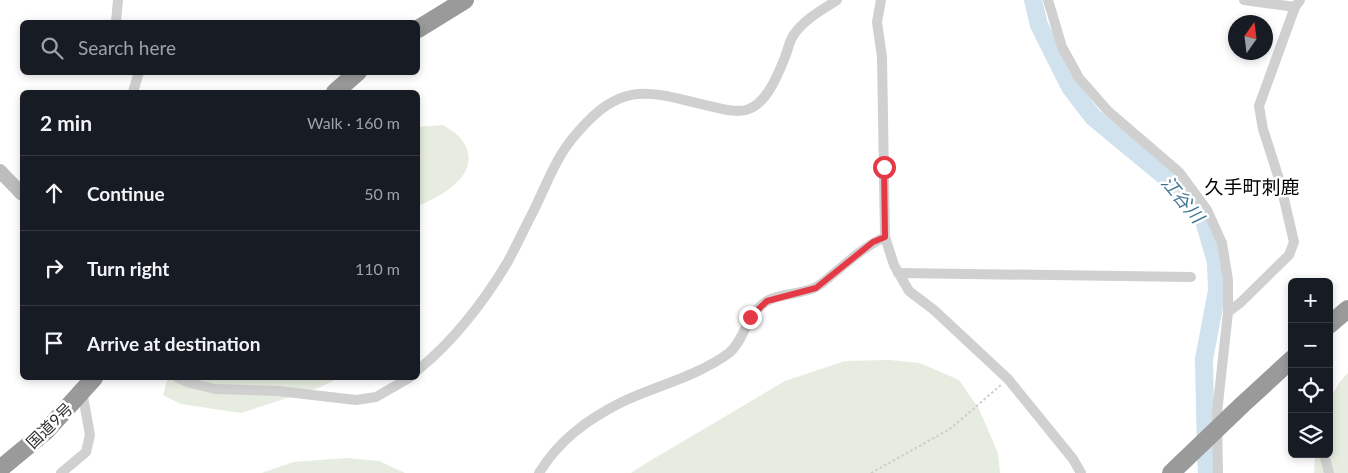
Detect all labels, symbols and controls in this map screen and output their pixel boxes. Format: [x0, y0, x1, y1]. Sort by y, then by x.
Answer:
north arrow [1228, 15, 1273, 60]
search box [20, 20, 420, 75]
icon: search [38, 34, 66, 62]
text: Search here [78, 36, 176, 59]
text: 2 min [40, 110, 92, 135]
text: Walk · 160 m [307, 113, 400, 132]
route start [873, 156, 896, 179]
water label: 江谷川 [1157, 171, 1210, 228]
district label: 久手町刺鹿 [1204, 175, 1300, 198]
icon: ahead [40, 179, 68, 207]
text: Continue [87, 182, 165, 205]
text: 50 m [364, 184, 400, 203]
icon: right [40, 254, 68, 282]
text: Turn right [87, 257, 169, 280]
text: 110 m [355, 259, 400, 278]
map controls [1288, 278, 1333, 458]
button: + [1288, 278, 1333, 323]
route end [739, 306, 762, 329]
button: − [1288, 323, 1333, 368]
icon: arrive [40, 329, 68, 357]
text: Arrive at destination [87, 332, 260, 355]
button: locate [1288, 368, 1333, 413]
street label: 国道9号 [22, 398, 76, 452]
button: layers [1288, 413, 1333, 458]

